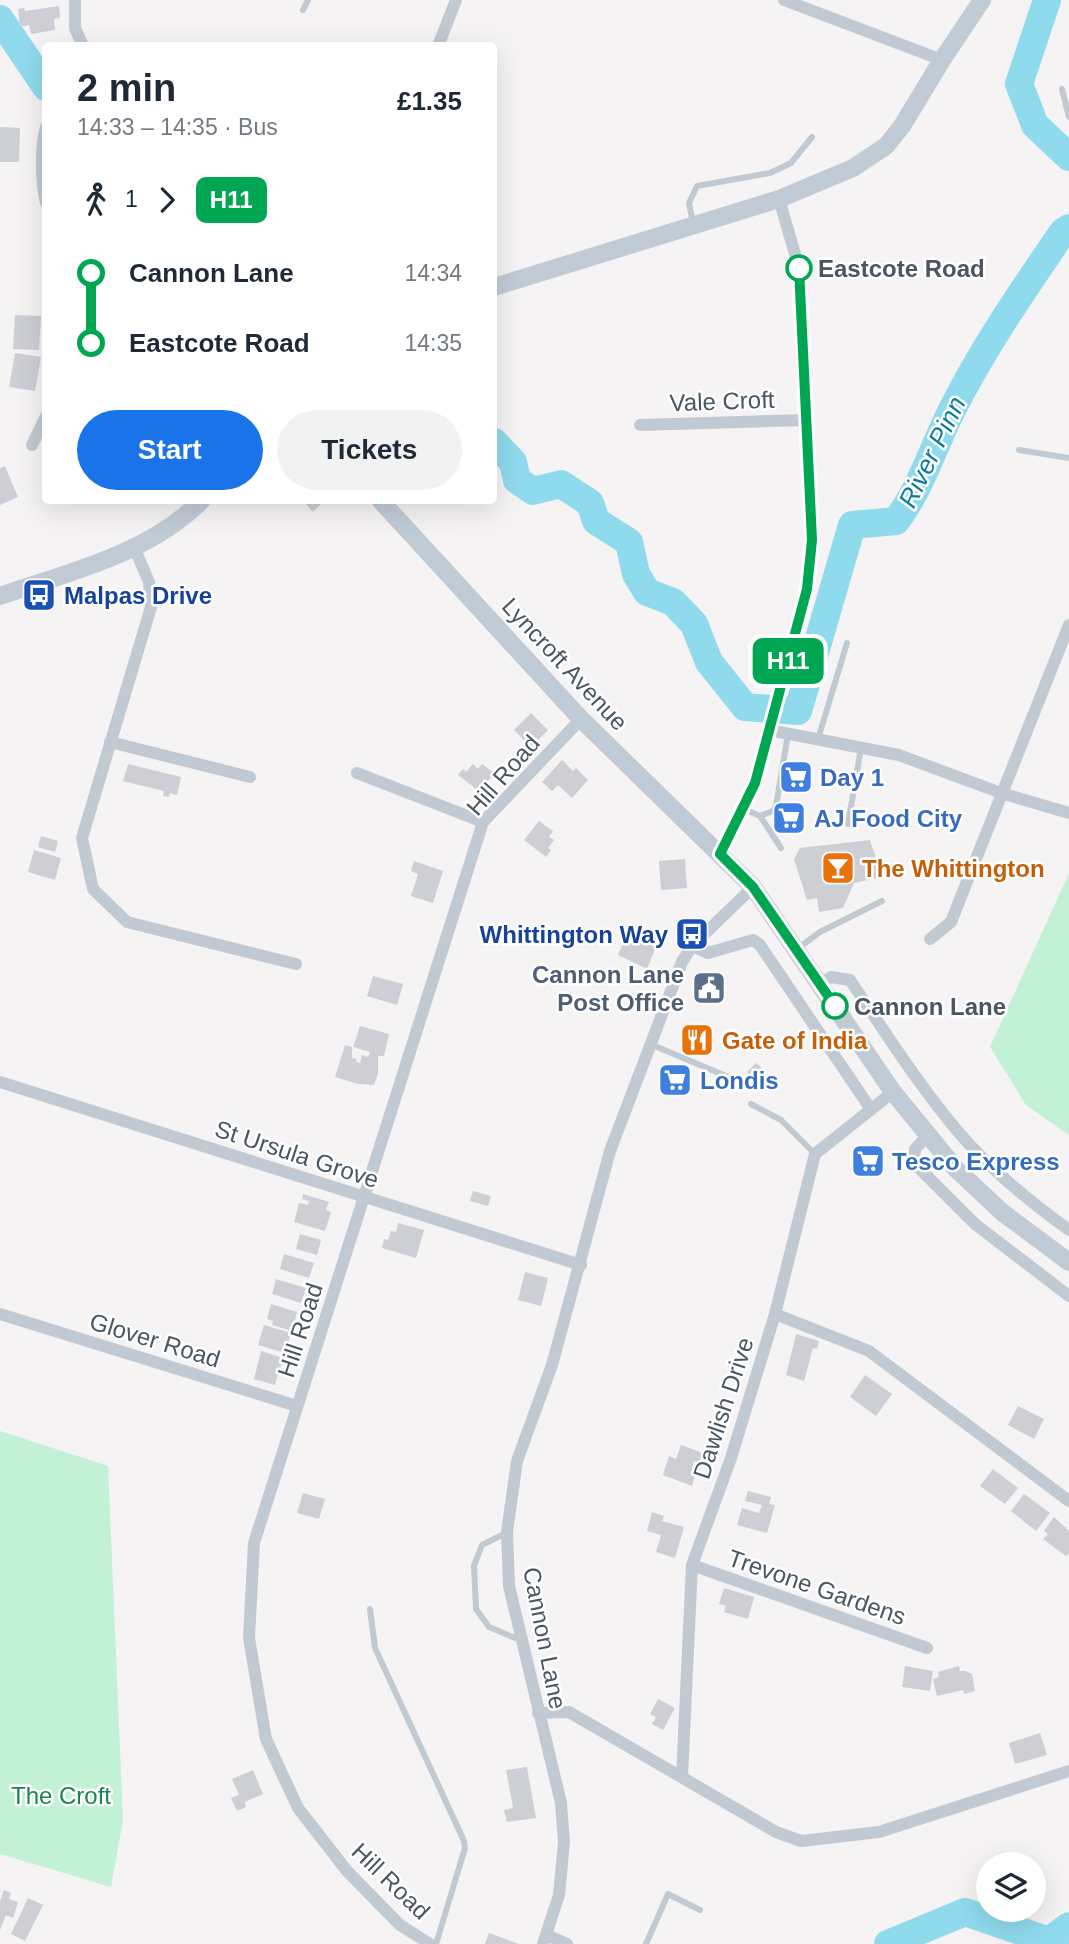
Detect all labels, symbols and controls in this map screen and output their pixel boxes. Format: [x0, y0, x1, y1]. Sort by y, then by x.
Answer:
text: 2 min [77, 67, 176, 109]
text: £1.35 [397, 86, 462, 116]
text: 14:33 – 14:35 · Bus [77, 114, 278, 140]
icon: walk [77, 181, 115, 219]
icon: forward [148, 181, 186, 219]
text: 1 [125, 186, 138, 212]
text: H11 [210, 186, 253, 213]
marker: Eastcote Road [786, 255, 812, 281]
place label: Eastcote Road [818, 255, 985, 282]
text: Cannon Lane [129, 258, 294, 288]
text: 14:34 [404, 260, 462, 286]
text: Eastcote Road [129, 328, 310, 358]
text: 14:35 [404, 330, 462, 356]
street label: Vale Croft [669, 386, 775, 416]
water label: River Pinn [892, 392, 972, 512]
button: Start [77, 410, 263, 490]
button: Tickets [277, 410, 462, 490]
bus stop icon: Malpas Drive [20, 576, 58, 614]
place label: Malpas Drive [64, 582, 212, 609]
street label: Lyncroft Avenue [497, 592, 633, 736]
line badge: H11 [748, 638, 828, 684]
text: H11 [767, 647, 809, 674]
street label: Hill Road [461, 729, 545, 821]
supermarket icon: Day 1 [777, 758, 815, 796]
place label: Day 1 [820, 764, 884, 791]
supermarket icon: AJ Food City [770, 799, 808, 837]
place label: AJ Food City [814, 805, 963, 832]
bar icon: The Whittington [819, 849, 857, 887]
place label: The Whittington [862, 855, 1045, 882]
bus stop icon: Whittington Way [673, 915, 711, 953]
place label: Whittington Way [480, 921, 669, 948]
place label: Cannon Lane Post Office [532, 961, 684, 1016]
public building icon: Cannon Lane Post Office [690, 969, 728, 1007]
marker: Cannon Lane [822, 993, 848, 1019]
place label: Cannon Lane [854, 993, 1006, 1020]
restaurant icon: Gate of India [678, 1021, 716, 1059]
place label: Gate of India [722, 1027, 868, 1054]
supermarket icon: Londis [656, 1061, 694, 1099]
place label: Londis [700, 1067, 779, 1094]
street label: St Ursula Grove [212, 1115, 382, 1193]
supermarket icon: Tesco Express [849, 1142, 887, 1180]
place label: Tesco Express [892, 1148, 1060, 1175]
street label: Hill Road [272, 1280, 328, 1380]
street label: Glover Road [87, 1307, 223, 1373]
street label: Dawlish Drive [687, 1334, 759, 1482]
street label: Trevone Gardens [725, 1544, 909, 1630]
street label: Cannon Lane [518, 1565, 572, 1711]
park label: The Croft [11, 1782, 111, 1809]
street label: Hill Road [347, 1837, 435, 1925]
map controls [976, 1852, 1046, 1922]
button: layers [976, 1852, 1046, 1922]

